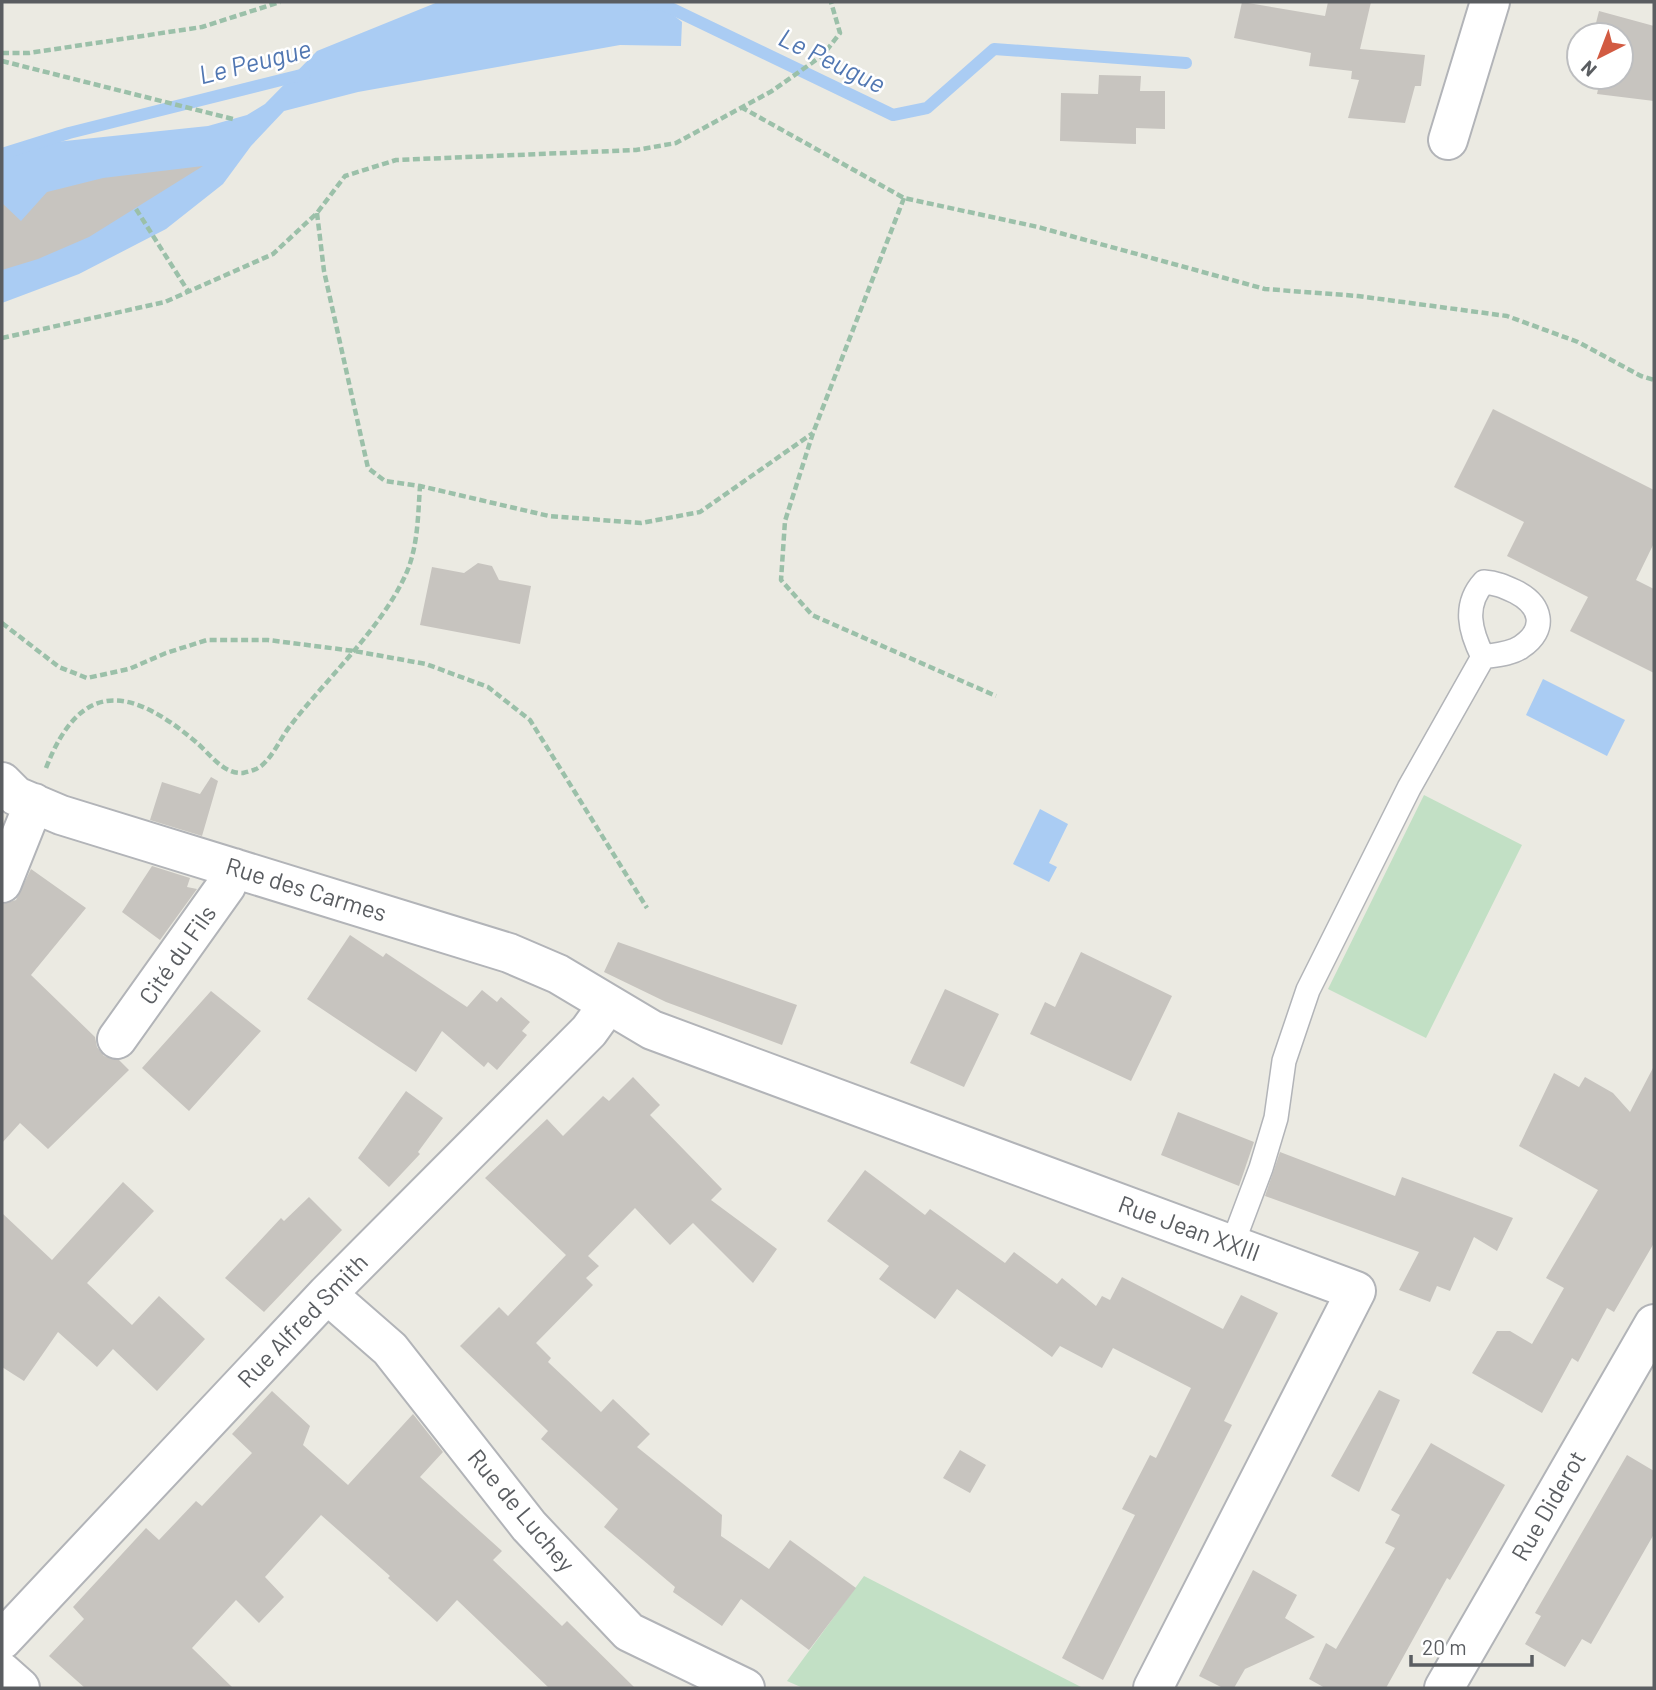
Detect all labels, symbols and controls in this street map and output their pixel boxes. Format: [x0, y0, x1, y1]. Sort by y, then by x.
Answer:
water label: Le Peugue [774, 21, 891, 99]
north arrow [1565, 21, 1635, 91]
water label: Le Peugue [195, 32, 314, 89]
text: N [1576, 56, 1601, 82]
street label: Rue des Carmes [223, 850, 390, 927]
street label: Cité du Fils [132, 899, 221, 1009]
street label: Rue Jean XXIII [1115, 1189, 1264, 1267]
street label: Rue Alfred Smith [231, 1247, 373, 1393]
street label: Rue de Luchey [462, 1443, 582, 1577]
street label: Rue Diderot [1505, 1445, 1591, 1565]
scale bar [1411, 1624, 1532, 1668]
text: 20 m [1422, 1634, 1467, 1659]

